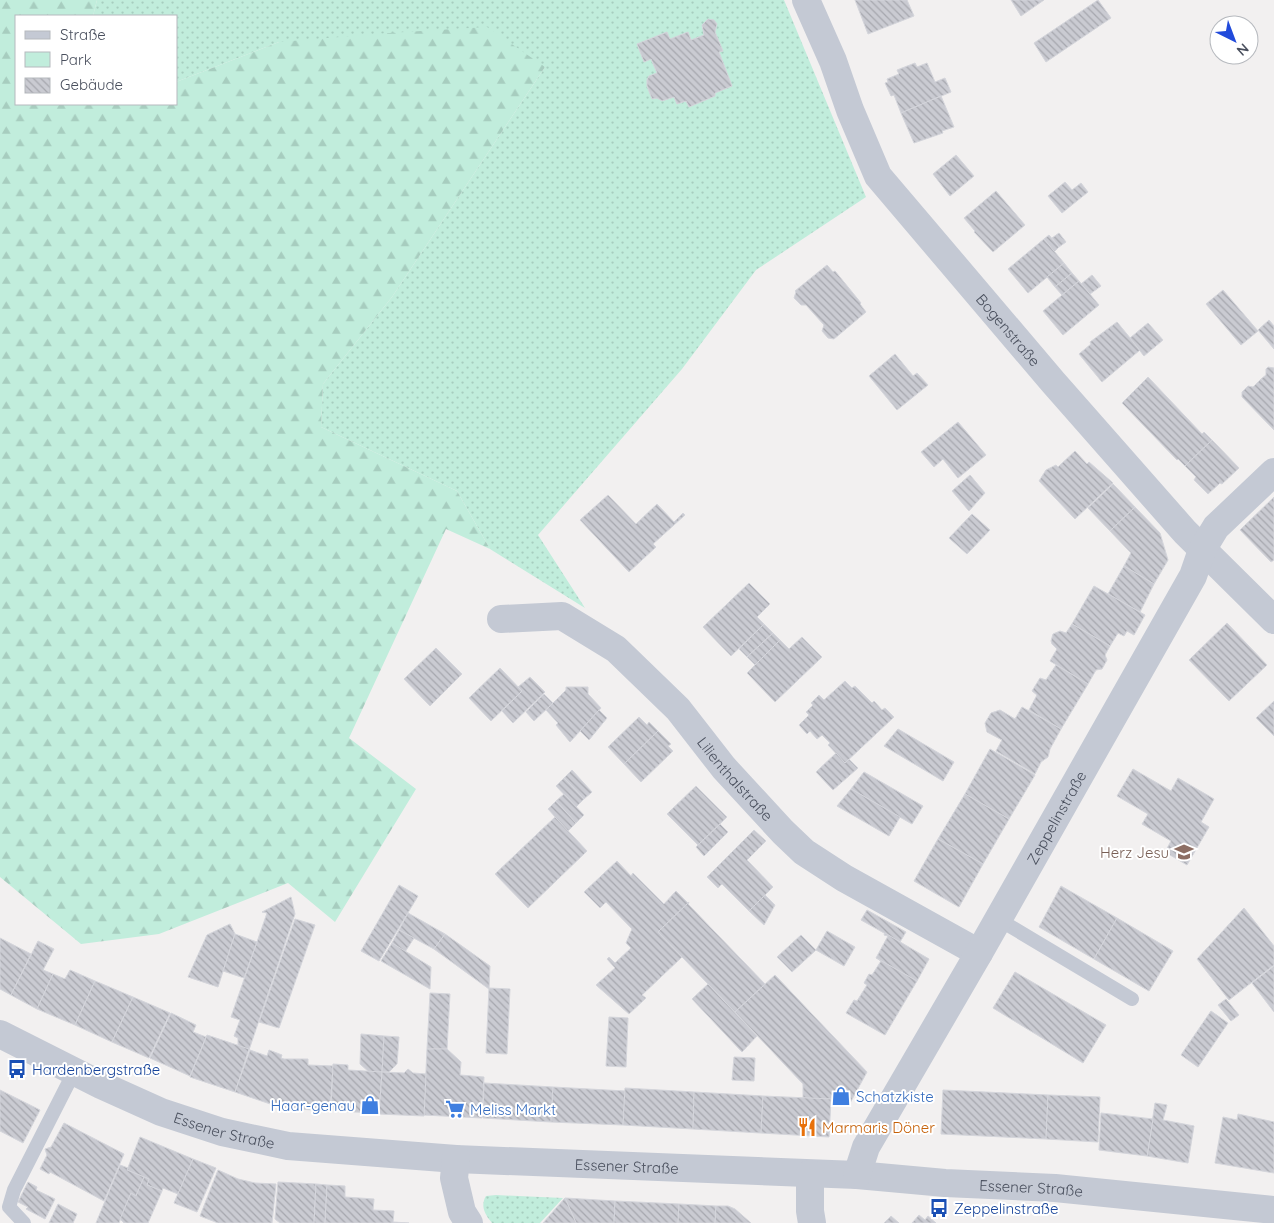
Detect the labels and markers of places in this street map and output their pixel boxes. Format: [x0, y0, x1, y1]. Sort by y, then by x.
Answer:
school or university icon: Herz Jesu [1173, 841, 1195, 863]
place label: Herz Jesu [1100, 843, 1169, 862]
bus stop icon: Hardenbergstraße [6, 1058, 28, 1080]
place label: Hardenbergstraße [32, 1060, 160, 1079]
shop icon: Schatzkiste [830, 1085, 852, 1107]
place label: Schatzkiste [856, 1087, 934, 1106]
shop icon: Haar-genau [359, 1094, 381, 1116]
place label: Haar-genau [271, 1096, 355, 1115]
supermarket icon: Meliss Markt [444, 1098, 466, 1120]
place label: Meliss Markt [470, 1100, 556, 1119]
restaurant icon: Marmaris Döner [796, 1116, 818, 1138]
place label: Marmaris Döner [822, 1118, 935, 1137]
bus stop icon: Zeppelinstraße [928, 1197, 950, 1219]
place label: Zeppelinstraße [954, 1199, 1058, 1218]

